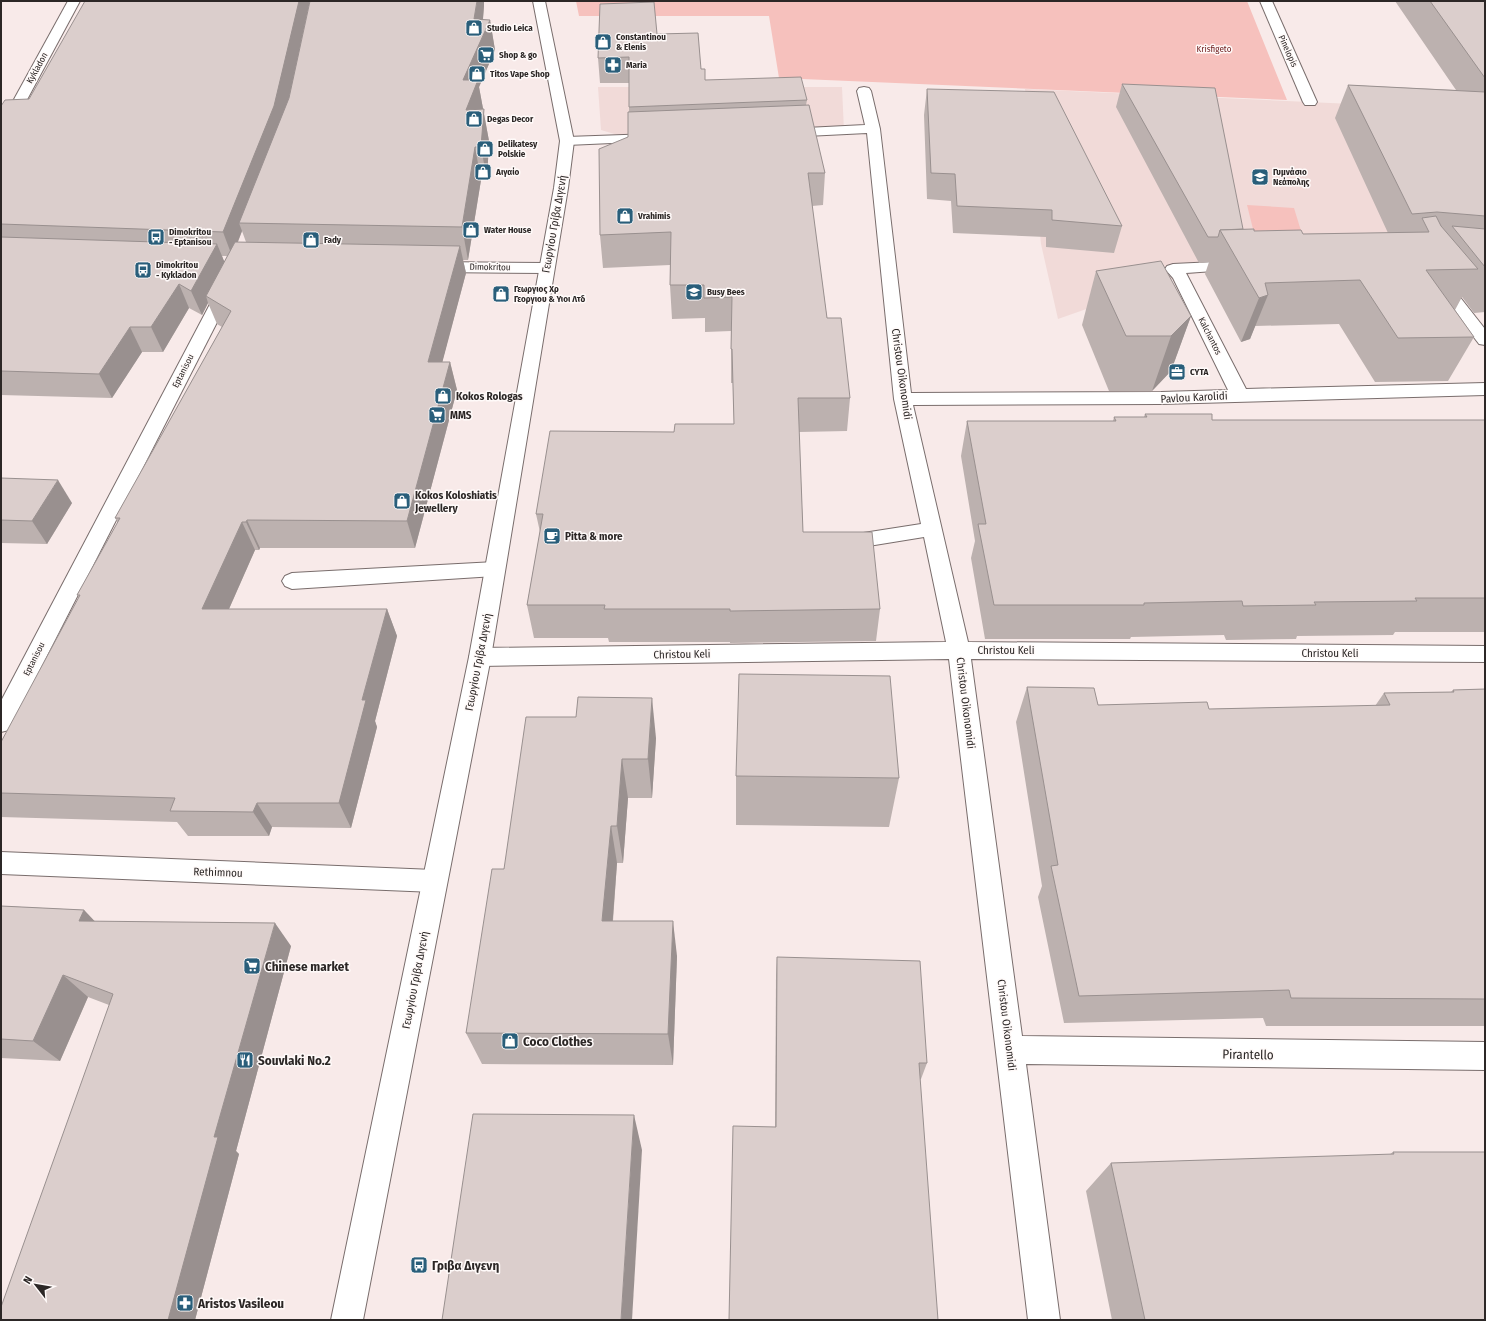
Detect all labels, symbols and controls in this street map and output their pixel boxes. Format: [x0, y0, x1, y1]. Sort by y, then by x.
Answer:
shop icon: Studio Leica [464, 18, 484, 38]
place label: Studio Leica [487, 23, 533, 33]
shop icon: Constantinou & Elenis [593, 32, 613, 52]
place label: Constantinou & Elenis [616, 32, 666, 52]
street label: Pinelopis [1276, 33, 1300, 69]
park label: Krisfigeto [1197, 44, 1232, 54]
supermarket icon: Shop & go [476, 45, 496, 65]
place label: Shop & go [499, 50, 537, 60]
street label: Kykladon [24, 51, 50, 85]
pharmacy icon: Maria [603, 55, 623, 75]
place label: Maria [626, 60, 648, 70]
shop icon: Titos Vape Shop [467, 64, 487, 84]
place label: Titos Vape Shop [490, 69, 550, 79]
shop icon: Degas Decor [464, 109, 484, 129]
place label: Degas Decor [487, 114, 534, 124]
shop icon: Delikatesy Polskie [475, 139, 495, 159]
place label: Delikatesy Polskie [498, 139, 538, 159]
shop icon: Αιγαίο [473, 162, 493, 182]
place label: Αιγαίο [495, 167, 520, 178]
school or university icon: Γυμνάσιο Νεάπολης [1250, 167, 1270, 187]
place label: Γυμνάσιο Νεάπολης [1273, 167, 1310, 188]
street label: Γεωργίου Γρίβα Διγενή [539, 174, 569, 274]
shop icon: Vrahimis [615, 206, 635, 226]
place label: Vrahimis [637, 211, 670, 221]
shop icon: Water House [461, 220, 481, 240]
place label: Water House [484, 225, 532, 235]
bus stop icon: Dimokritou - Eptanisou [146, 227, 166, 247]
place label: Dimokritou - Eptanisou [169, 227, 212, 247]
shop icon: Fady [301, 230, 321, 250]
place label: Fady [324, 235, 342, 245]
bus stop icon: Dimokritou - Kykladon [133, 260, 153, 280]
place label: Dimokritou - Kykladon [156, 260, 198, 280]
street label: Dimokritou [469, 262, 511, 272]
school or university icon: Busy Bees [684, 282, 704, 302]
shop icon: Γεωργιος Χρ Γεοργιου & Υιοι Λτδ [491, 284, 511, 304]
place label: Γεωργιος Χρ Γεοργιου & Υιοι Λτδ [514, 284, 586, 305]
place label: Busy Bees [707, 287, 745, 297]
street label: Kalchantos [1196, 316, 1224, 356]
street label: Christou Oikonomidi [889, 328, 914, 421]
street label: Eptanisou [170, 352, 196, 390]
office icon: CYTA [1167, 362, 1187, 382]
place label: CYTA [1190, 367, 1208, 377]
shop icon: Kokos Rologas [433, 386, 453, 406]
street label: Pavlou Karolidi [1160, 389, 1228, 406]
place label: Kokos Rologas [456, 390, 523, 403]
supermarket icon: MMS [427, 405, 447, 425]
place label: MMS [450, 409, 472, 422]
place label: Kokos Koloshiatis Jewellery [414, 489, 497, 515]
shop icon: Kokos Koloshiatis Jewellery [392, 491, 412, 511]
cafe icon: Pitta & more [542, 526, 562, 546]
place label: Pitta & more [565, 530, 623, 543]
street label: Γεωργίου Γρίβα Διγενή [463, 612, 494, 712]
street label: Eptanisou [21, 640, 47, 678]
street label: Christou Keli [978, 644, 1035, 657]
street label: Christou Keli [1302, 647, 1359, 660]
street label: Christou Keli [653, 648, 711, 661]
street label: Christou Oikonomidi [953, 657, 978, 750]
street label: Rethimnou [193, 865, 243, 880]
street label: Γεωργίου Γρίβα Διγενή [400, 930, 431, 1030]
supermarket icon: Chinese market [242, 956, 262, 976]
place label: Chinese market [265, 959, 349, 974]
street label: Christou Oikonomidi [994, 979, 1019, 1072]
shop icon: Coco Clothes [500, 1031, 520, 1051]
place label: Coco Clothes [523, 1034, 593, 1049]
street label: Pirantello [1222, 1047, 1274, 1062]
restaurant icon: Souvlaki No.2 [235, 1050, 255, 1070]
place label: Souvlaki No.2 [258, 1053, 331, 1068]
bus stop icon: Γριβα Διγενη [409, 1255, 429, 1275]
place label: Γριβα Διγενη [432, 1258, 499, 1273]
north arrow [16, 1265, 56, 1305]
text: N [21, 1274, 35, 1286]
pharmacy icon: Aristos Vasileou [175, 1293, 195, 1313]
place label: Aristos Vasileou [197, 1296, 284, 1311]

